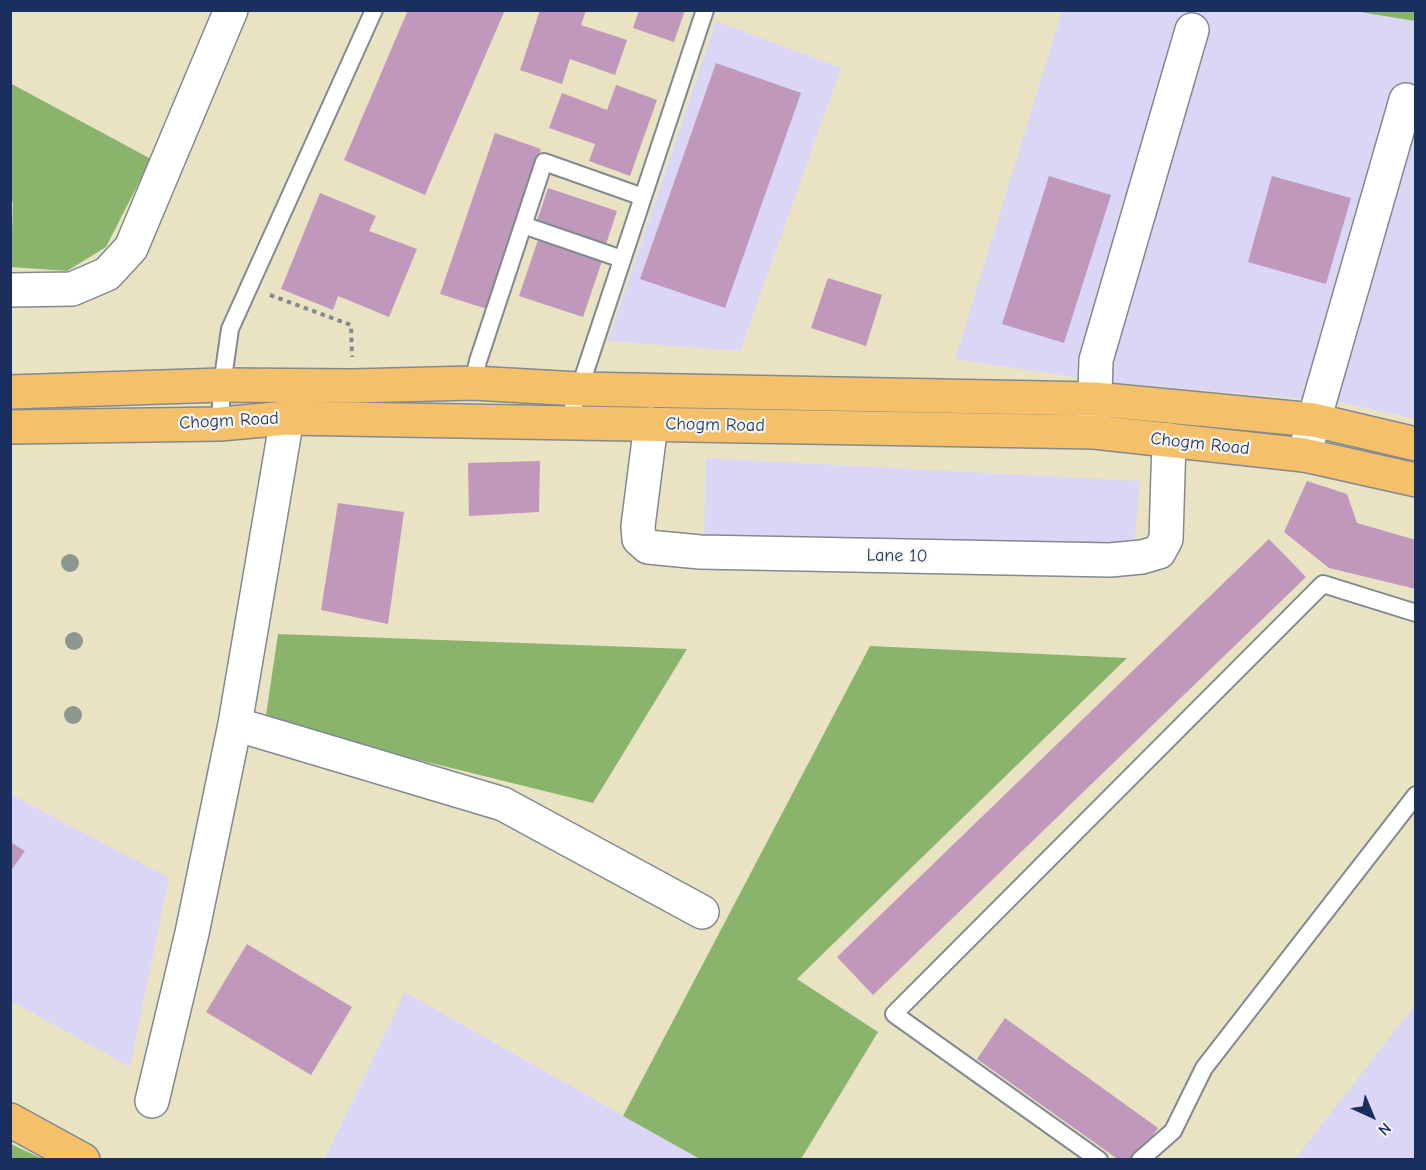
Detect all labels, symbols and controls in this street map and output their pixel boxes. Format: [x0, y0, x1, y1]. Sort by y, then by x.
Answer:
street label: Chogm Road [179, 408, 279, 434]
street label: Chogm Road [665, 413, 765, 437]
street label: Chogm Road [1149, 428, 1251, 460]
street label: Lane 10 [866, 545, 928, 567]
north arrow [1342, 1086, 1402, 1146]
text: N [1374, 1119, 1395, 1139]

